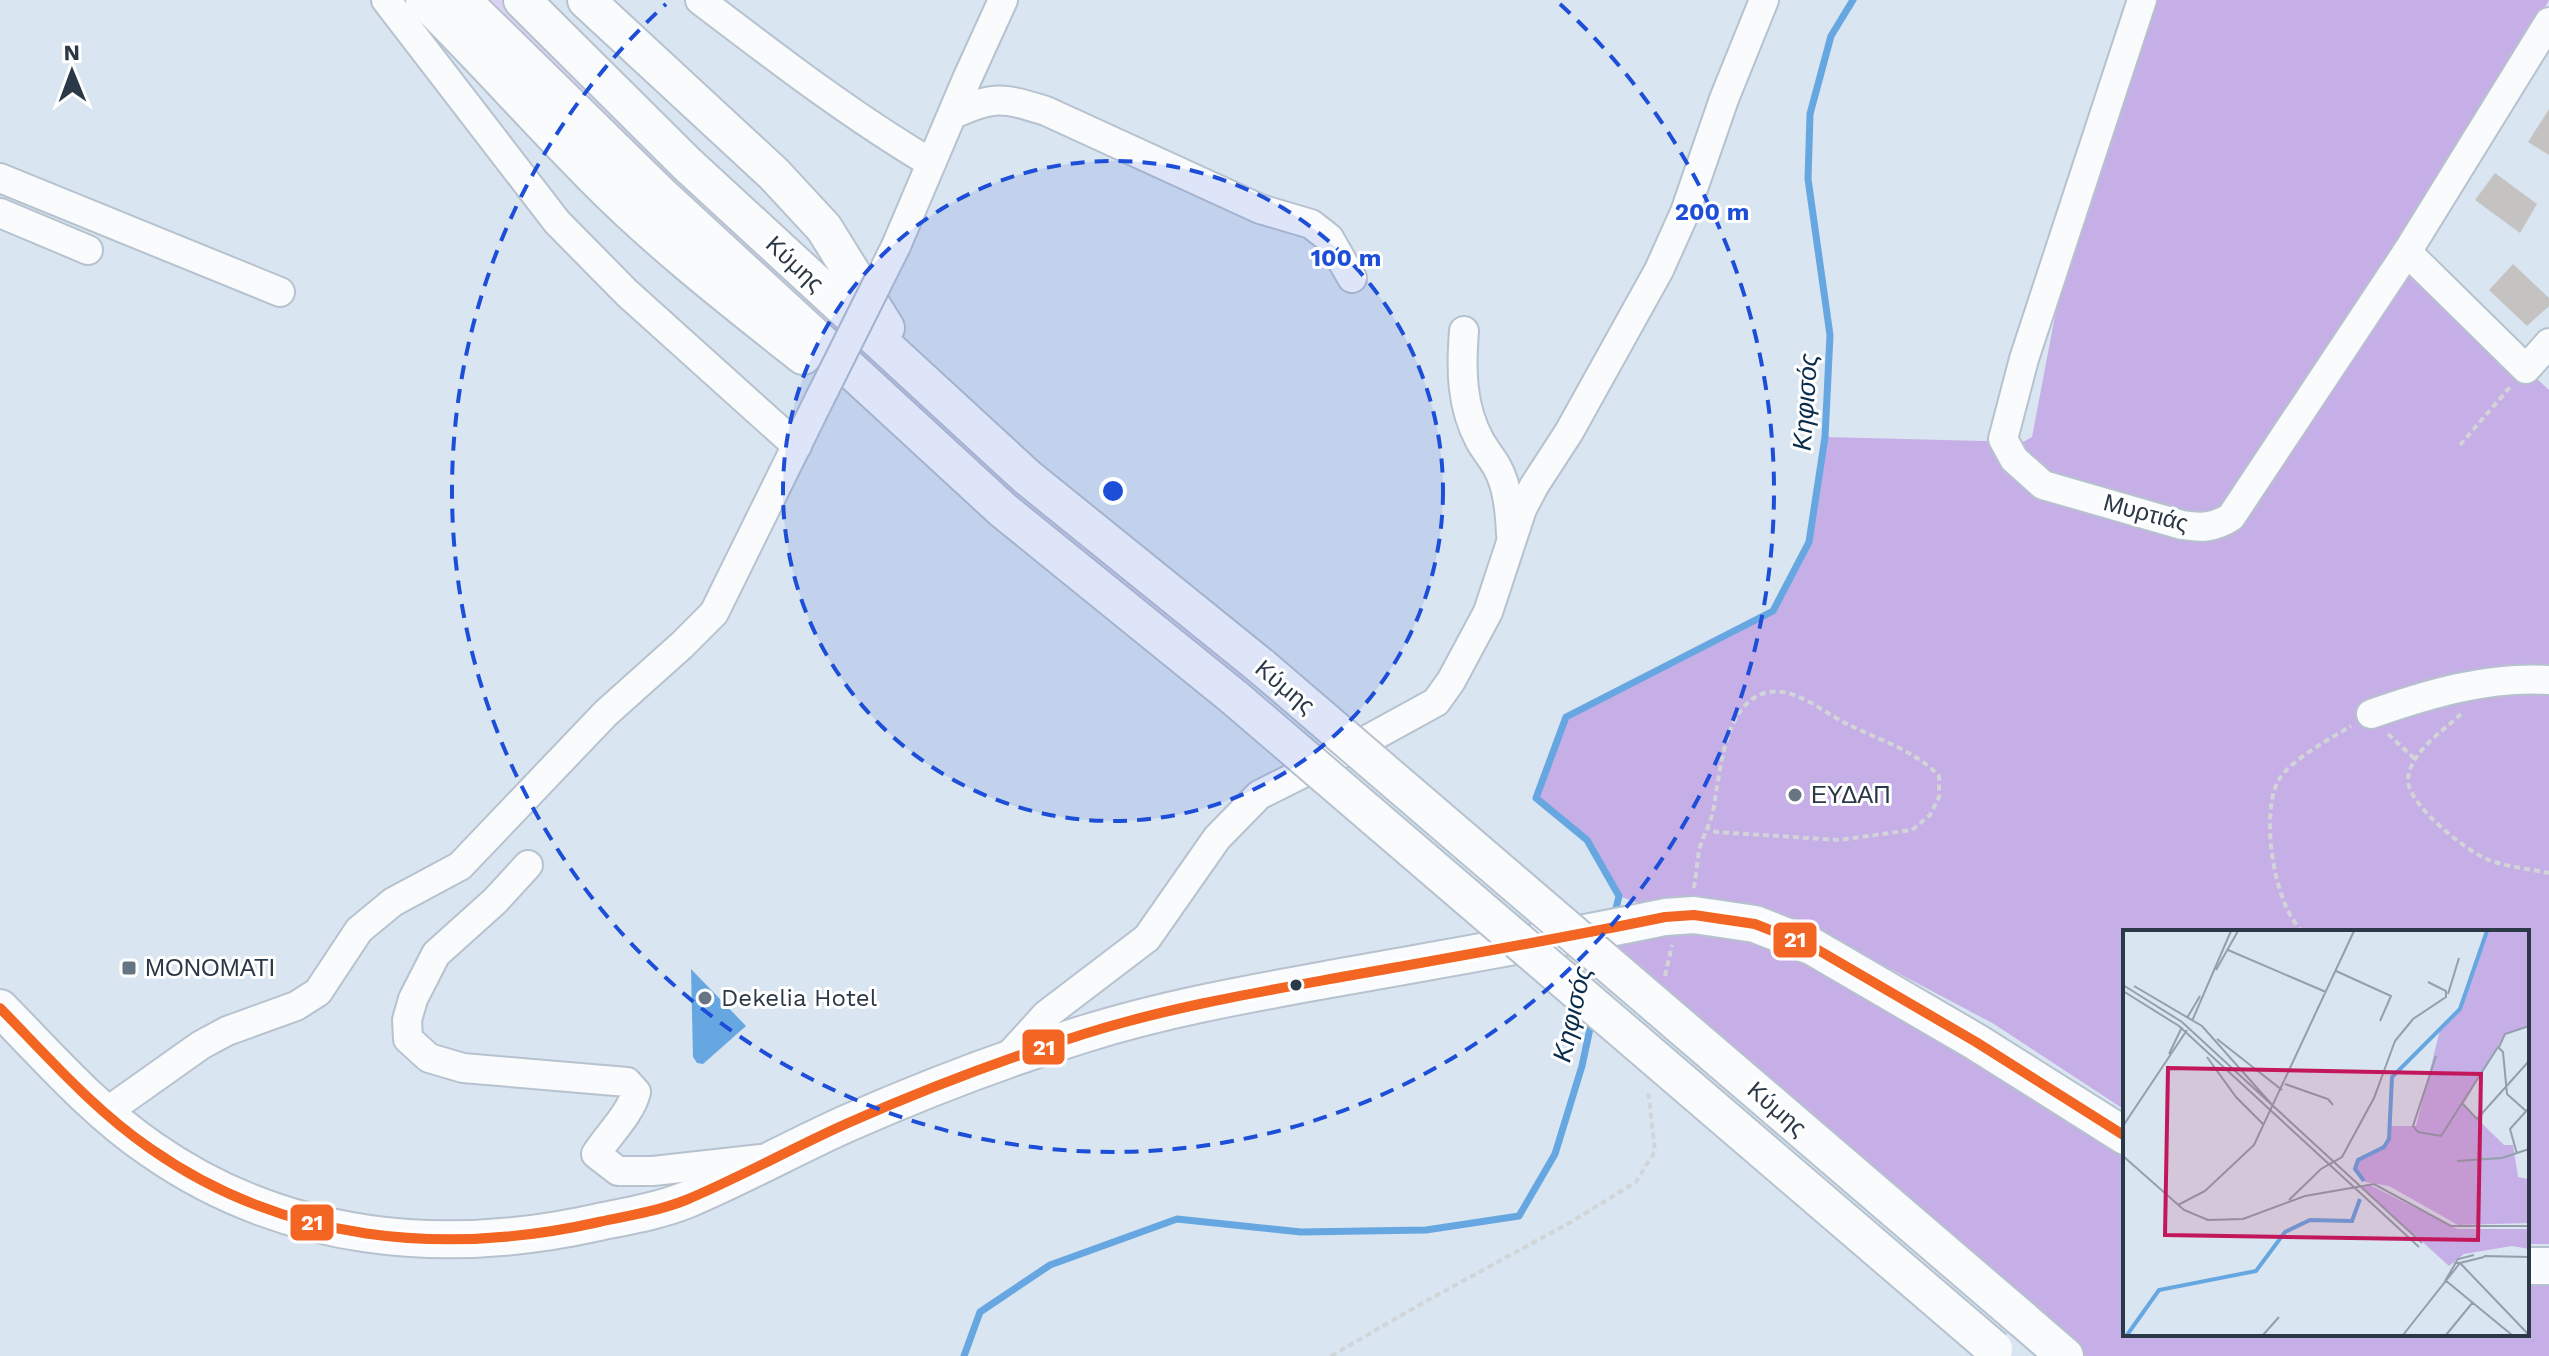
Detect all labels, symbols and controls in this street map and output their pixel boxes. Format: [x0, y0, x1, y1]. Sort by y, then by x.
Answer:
north arrow [32, 32, 112, 112]
text: N [63, 40, 80, 65]
text: 200 m [1675, 198, 1749, 226]
street label: Κύμης [760, 230, 830, 298]
text: 100 m [1311, 244, 1381, 272]
water label: Κηφισός [1787, 352, 1823, 452]
centre of rings [1099, 477, 1127, 505]
street label: Μυρτιάς [2101, 488, 2191, 538]
street label: Κύμης [1250, 654, 1320, 720]
place label: ΕΥΔΑΠ [1811, 781, 1891, 809]
marker: ΕΥΔΑΠ [1786, 786, 1804, 804]
line badge: 21 [1772, 921, 1818, 959]
text: 21 [1784, 927, 1806, 952]
inset map [2123, 930, 2529, 1336]
place label: ΜΟΝΟΜΑΤΙ [145, 954, 275, 982]
marker: ΜΟΝΟΜΑΤΙ [120, 959, 138, 977]
water label: Κηφισός [1546, 963, 1598, 1065]
unlabelled marker [1288, 977, 1304, 993]
place label: Dekelia Hotel [721, 984, 878, 1012]
marker: Dekelia Hotel [696, 989, 714, 1007]
line badge: 21 [1021, 1028, 1066, 1066]
text: 21 [1033, 1035, 1055, 1060]
street label: Κύμης [1742, 1076, 1812, 1142]
line badge: 21 [289, 1203, 335, 1242]
text: 21 [301, 1210, 323, 1235]

